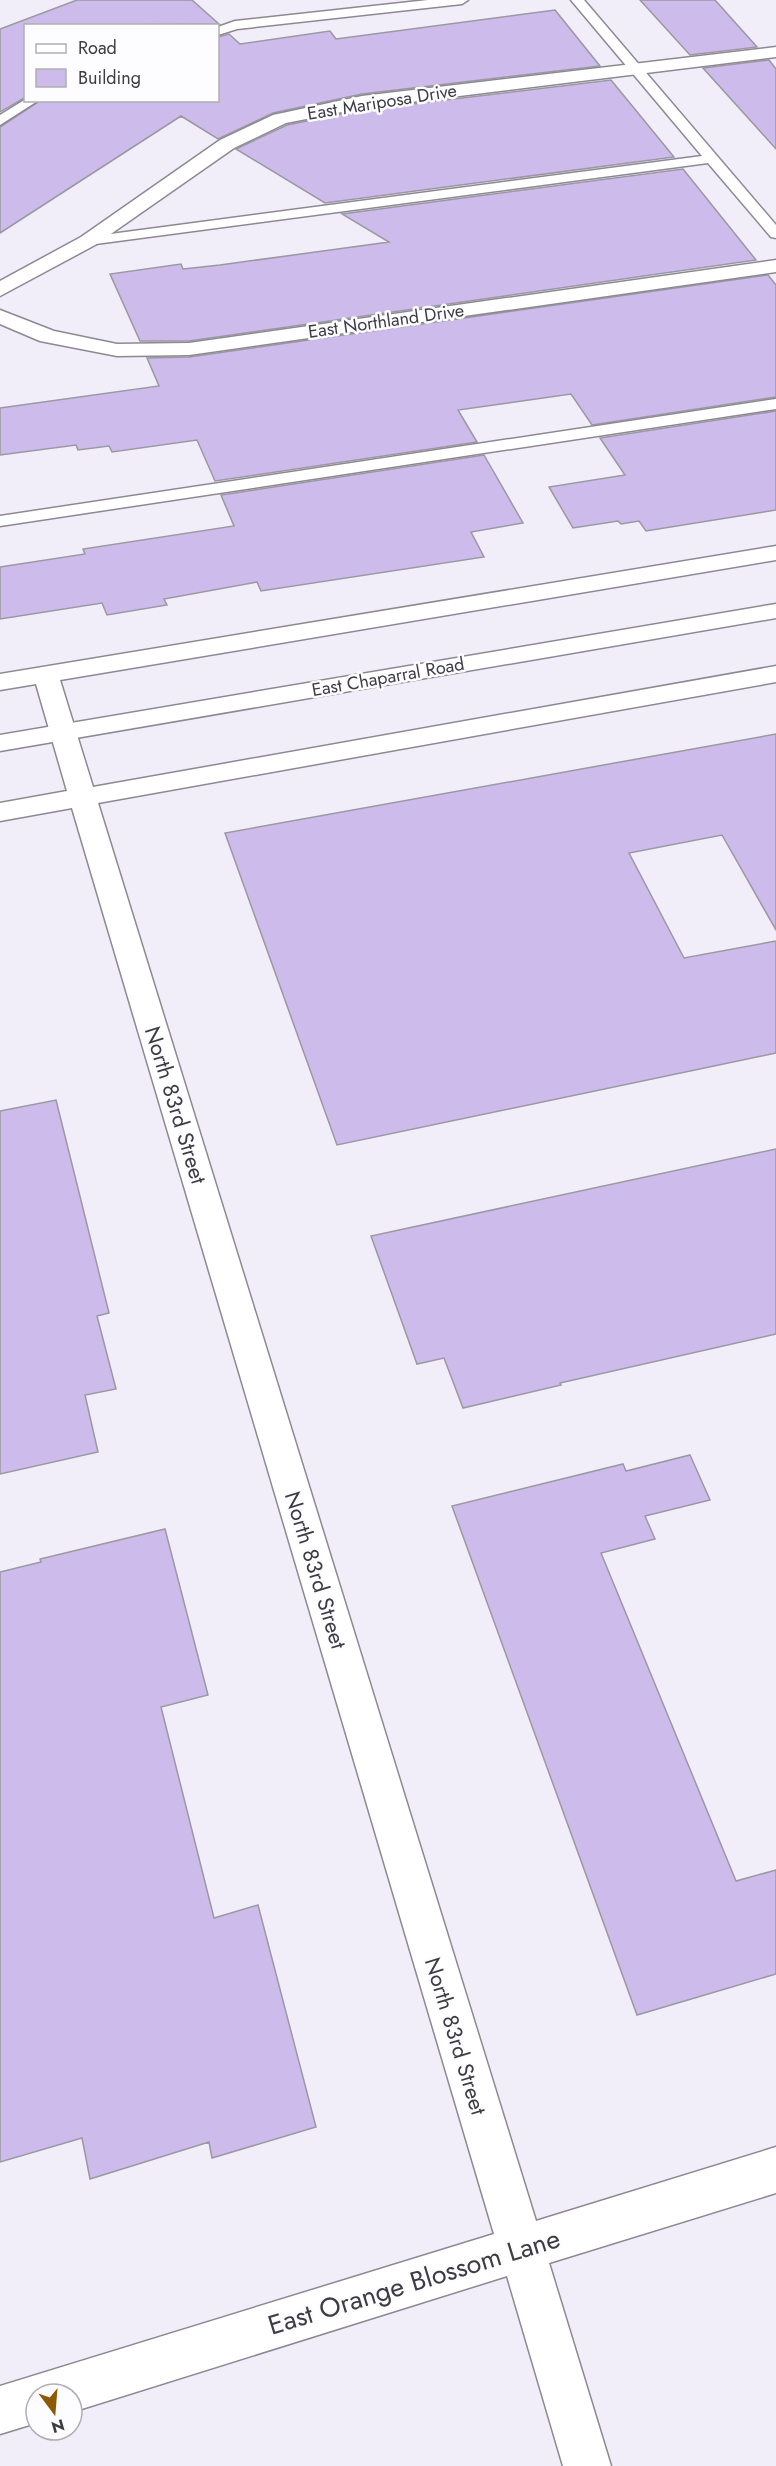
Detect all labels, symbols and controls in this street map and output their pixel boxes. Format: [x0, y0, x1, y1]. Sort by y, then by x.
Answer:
legend [24, 24, 219, 102]
text: Road [78, 35, 117, 61]
text: Building [78, 65, 141, 91]
street label: East Mariposa Drive [305, 77, 459, 127]
street label: East Northland Drive [306, 297, 466, 345]
street label: East Chaparral Road [310, 651, 466, 703]
street label: North 83rd Street [137, 1022, 215, 1188]
street label: North 83rd Street [277, 1487, 355, 1653]
street label: North 83rd Street [417, 1953, 495, 2119]
street label: East Orange Blossom Lane [263, 2219, 565, 2345]
north arrow [24, 2382, 84, 2442]
text: N [49, 2413, 67, 2439]

